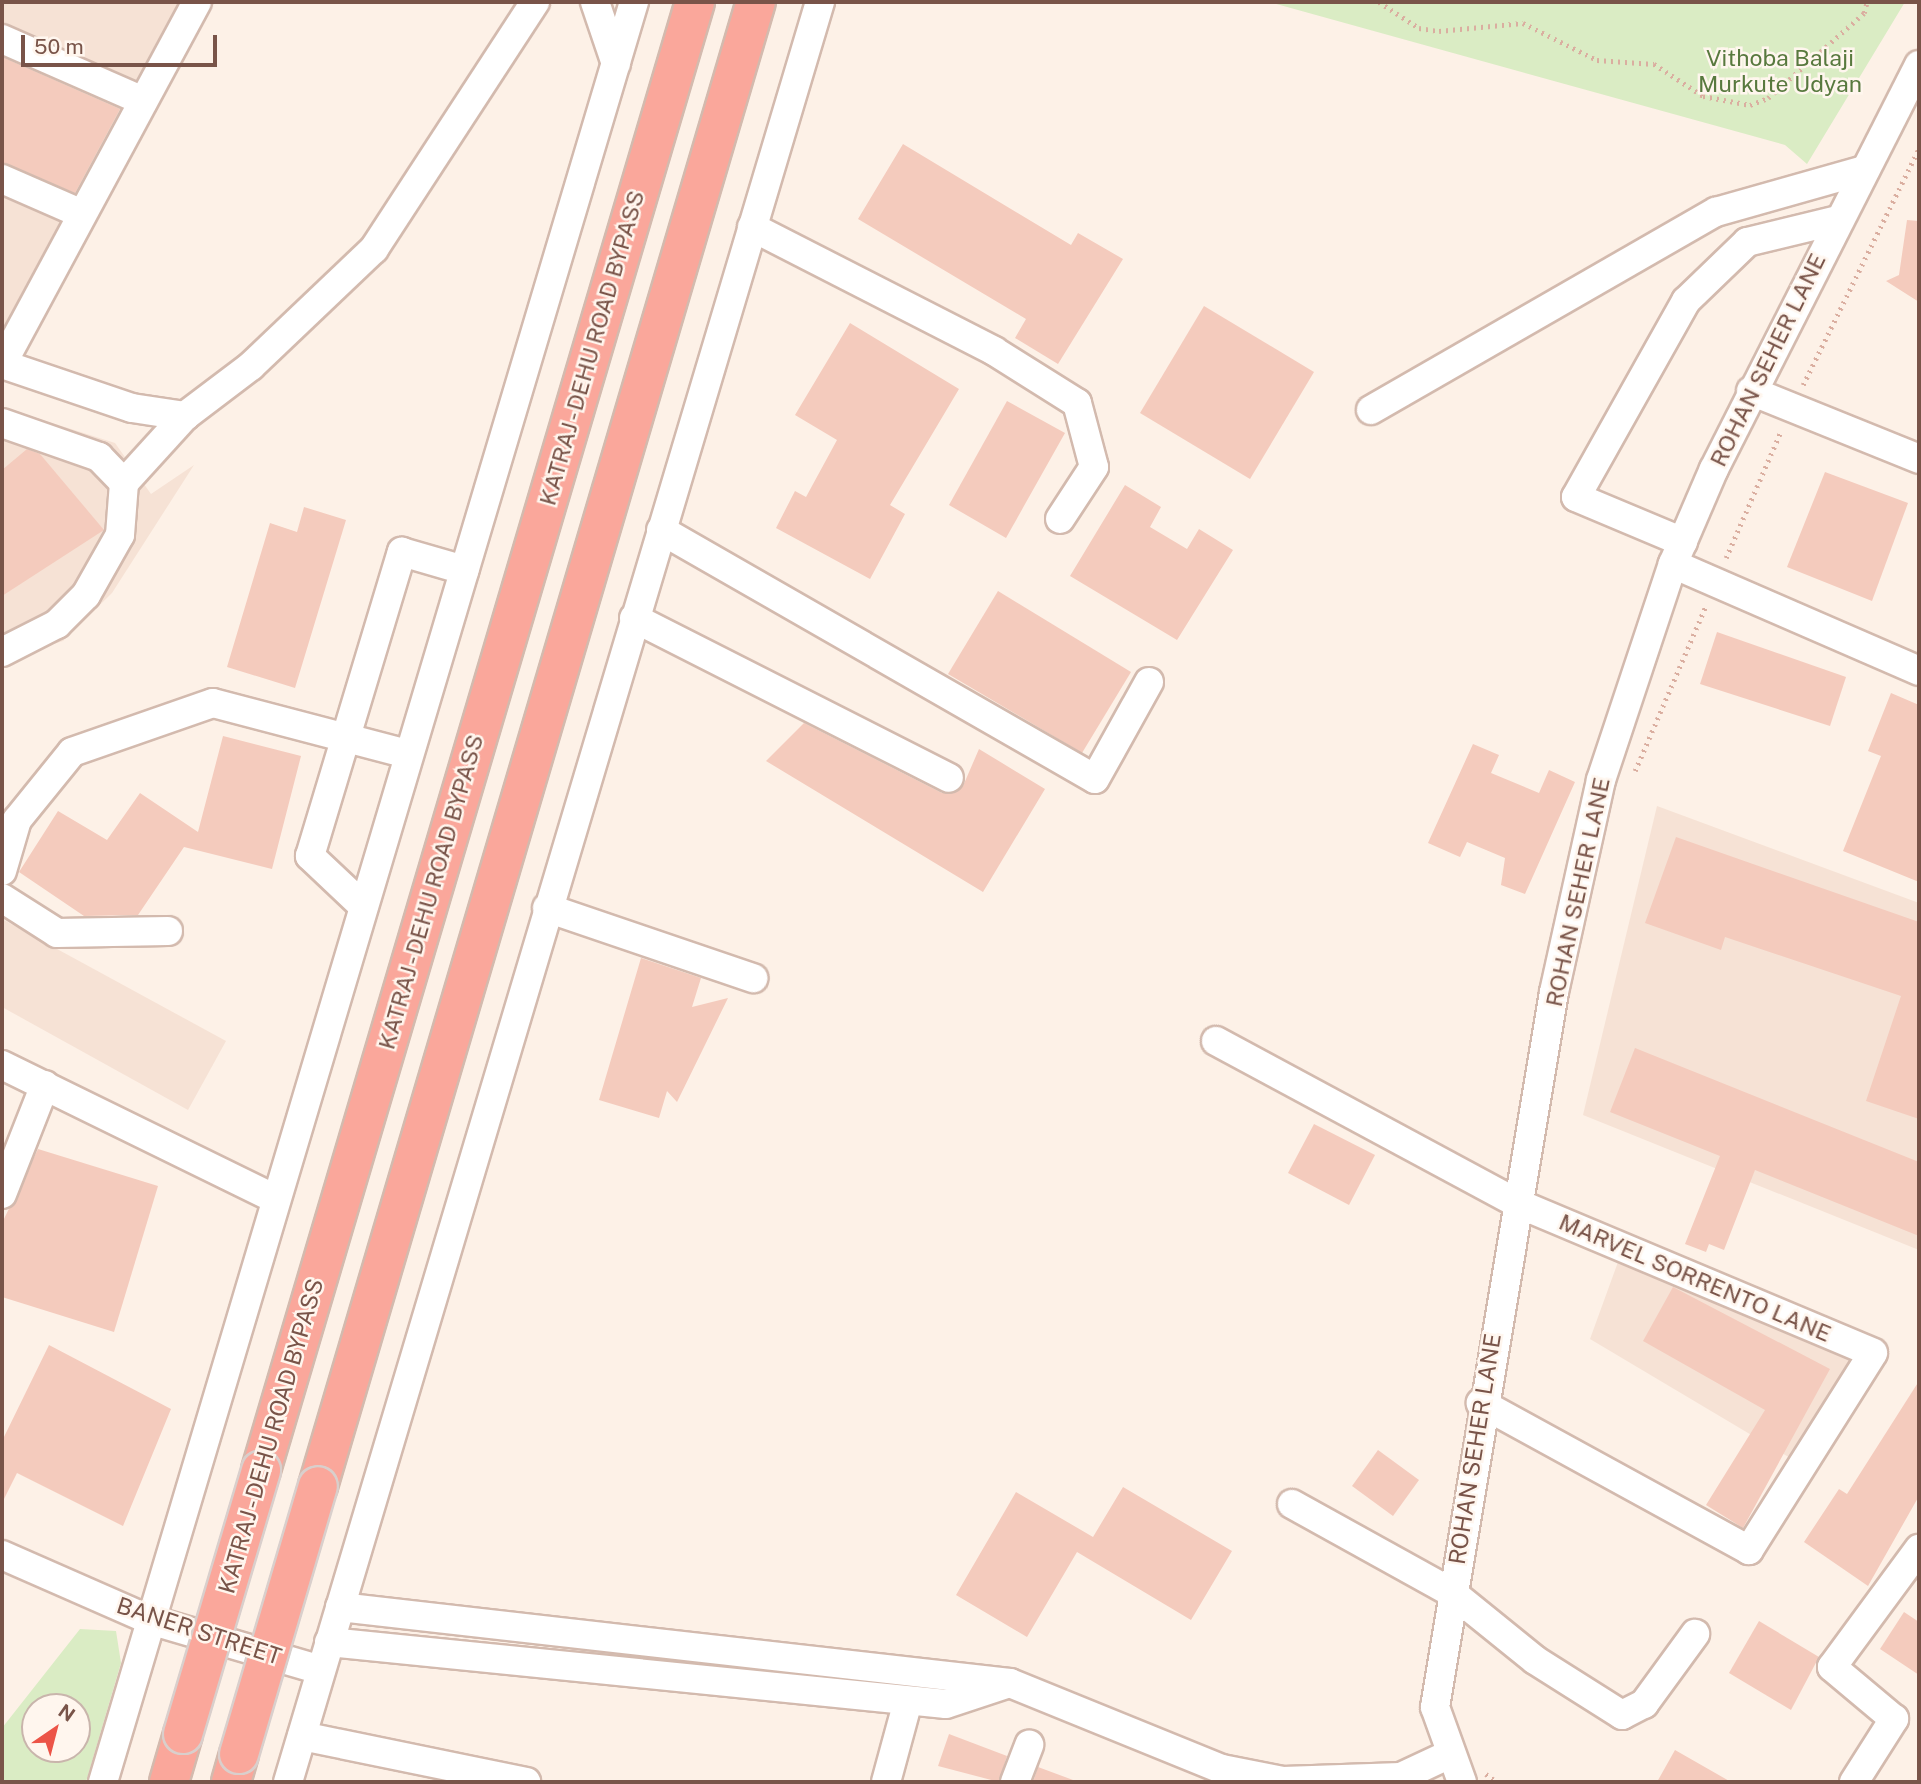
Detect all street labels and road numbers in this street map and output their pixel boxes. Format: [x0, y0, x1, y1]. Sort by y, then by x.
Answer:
street label: KATRAJ - DEHU ROAD BYPASS [533, 184, 651, 512]
street label: ROHAN SEHER LANE [1704, 249, 1832, 471]
street label: KATRAJ - DEHU ROAD BYPASS [372, 728, 490, 1056]
street label: ROHAN SEHER LANE [1540, 775, 1616, 1009]
street label: MARVEL SORRENTO LANE [1555, 1208, 1835, 1348]
street label: KATRAJ - DEHU ROAD BYPASS [212, 1272, 330, 1600]
street label: ROHAN SEHER LANE [1443, 1331, 1507, 1567]
street label: BANER STREET [113, 1591, 285, 1671]

